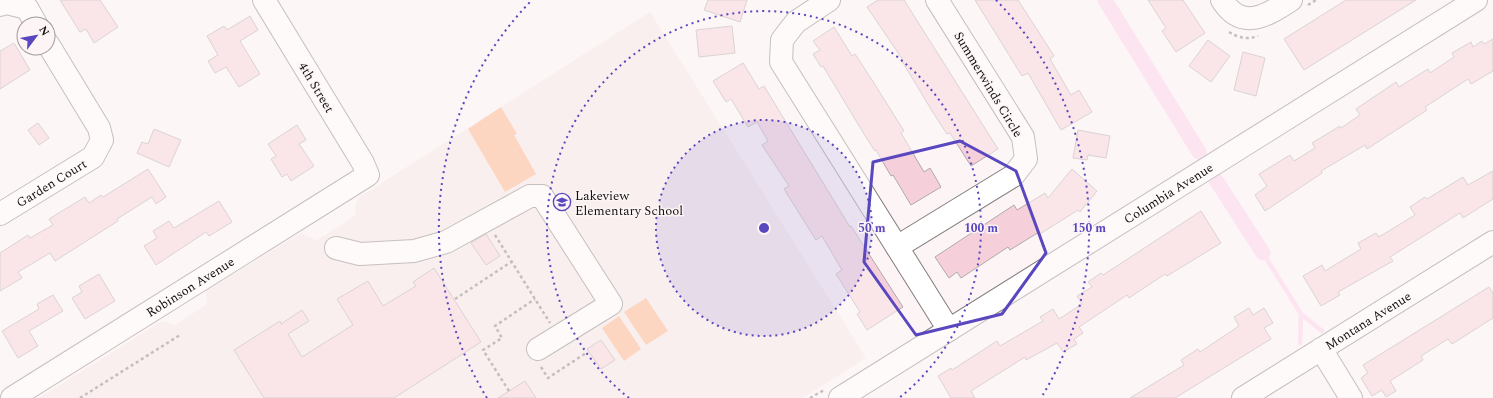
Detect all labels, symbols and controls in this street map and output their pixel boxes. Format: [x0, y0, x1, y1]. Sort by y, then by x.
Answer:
north arrow [16, 16, 56, 56]
text: N [34, 23, 54, 39]
street label: Summerwinds Circle [949, 28, 1028, 141]
street label: 4th Street [293, 58, 339, 117]
street label: Garden Court [13, 154, 91, 213]
street label: Columbia Avenue [1120, 158, 1217, 229]
place label: Lakeview Elementary School [575, 186, 683, 221]
school or university icon: Lakeview Elementary School [552, 192, 572, 212]
text: 50 m [858, 219, 886, 238]
text: 100 m [964, 219, 998, 238]
text: 150 m [1072, 219, 1106, 238]
centre of rings [757, 221, 771, 235]
street label: Robinson Avenue [142, 252, 239, 323]
street label: Montana Avenue [1321, 287, 1415, 355]

